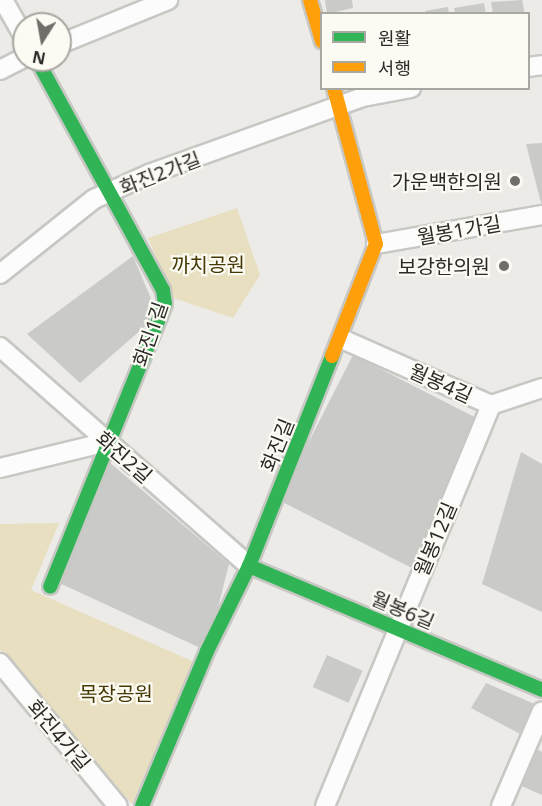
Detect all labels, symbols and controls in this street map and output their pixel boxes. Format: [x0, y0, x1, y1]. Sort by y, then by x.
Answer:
north arrow [12, 12, 72, 72]
legend [320, 12, 530, 90]
text: 원활 [378, 26, 411, 50]
text: N [30, 46, 47, 70]
text: 서행 [378, 56, 411, 80]
street label: 화진2가길 [116, 147, 204, 199]
place label: 가운백한의원 [392, 169, 502, 193]
marker: 가운백한의원 [506, 172, 524, 190]
street label: 월봉1가길 [415, 211, 503, 249]
park label: 까치공원 [171, 252, 245, 276]
place label: 보강한의원 [398, 254, 490, 278]
marker: 보강한의원 [495, 257, 513, 275]
street label: 화진1길 [128, 299, 172, 369]
street label: 월봉4길 [406, 358, 476, 408]
street label: 화진길 [256, 415, 298, 475]
street label: 화진2길 [91, 426, 157, 488]
street label: 월봉12길 [409, 498, 461, 580]
street label: 월봉6길 [368, 586, 438, 634]
park label: 목장공원 [79, 681, 153, 705]
street label: 화진4가길 [22, 695, 96, 775]

